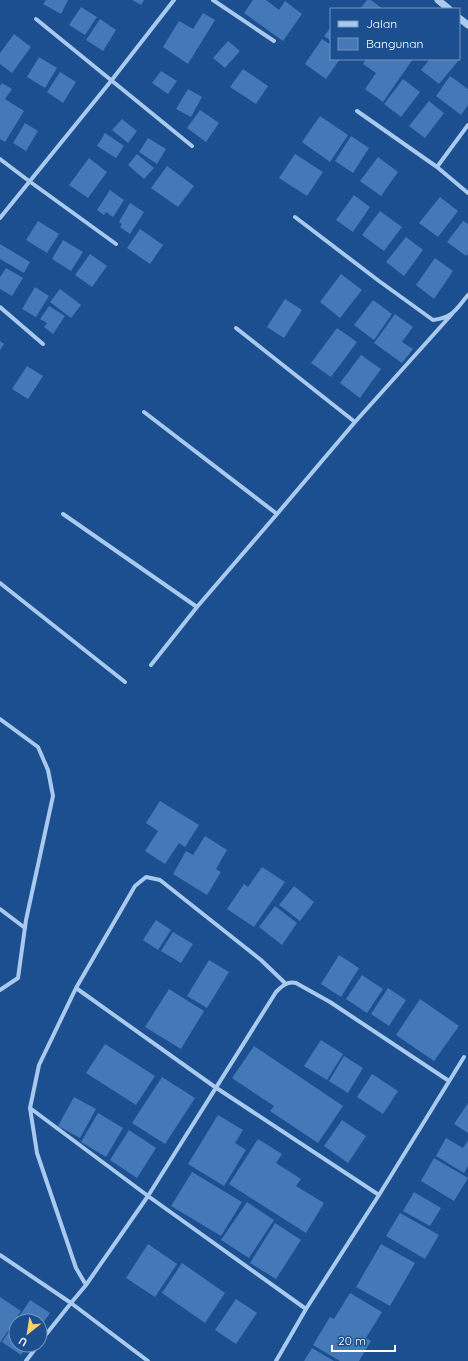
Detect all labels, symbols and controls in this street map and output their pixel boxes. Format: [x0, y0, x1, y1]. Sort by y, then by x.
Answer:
legend [330, 8, 460, 60]
text: Jalan [366, 16, 397, 31]
text: Bangunan [366, 36, 423, 51]
north arrow [8, 1313, 48, 1353]
scale bar [332, 1327, 395, 1353]
text: 20 m [338, 1333, 366, 1348]
text: U [16, 1334, 30, 1350]

